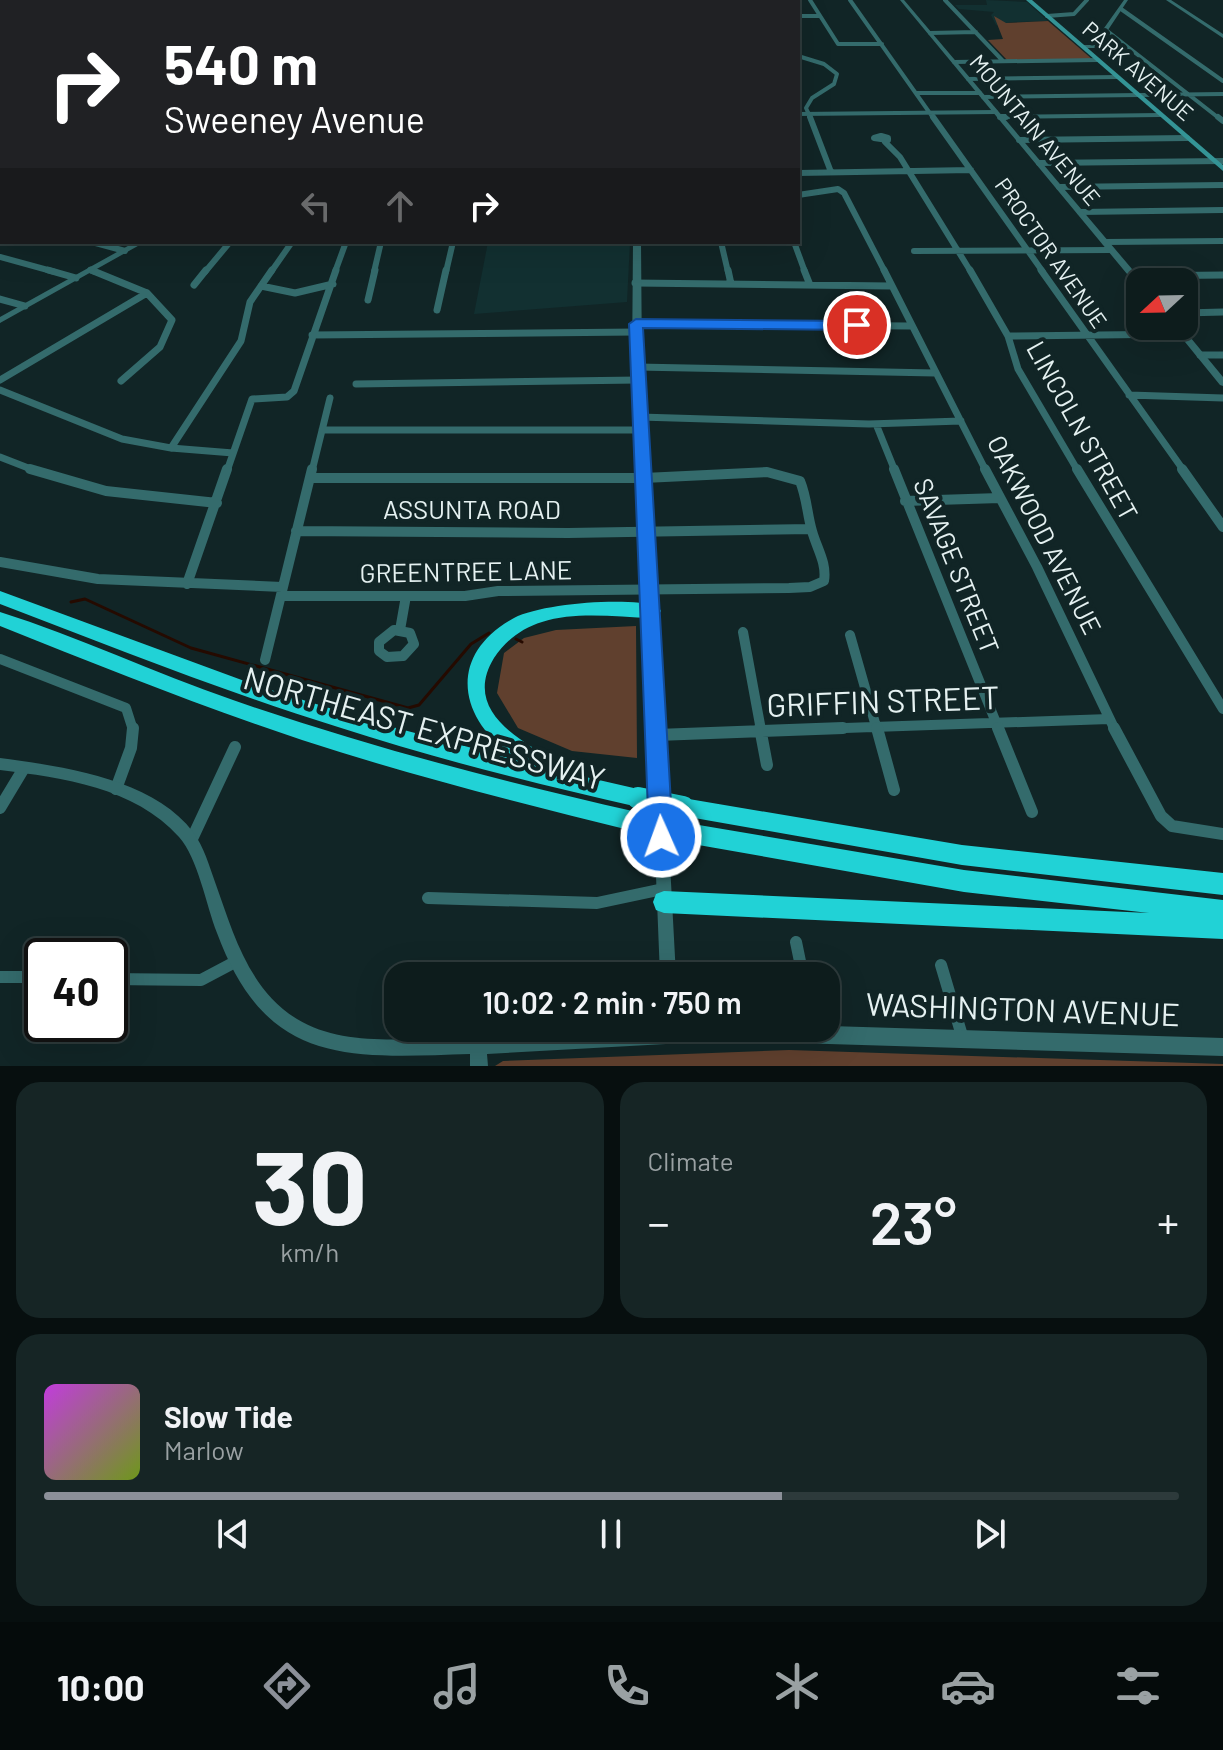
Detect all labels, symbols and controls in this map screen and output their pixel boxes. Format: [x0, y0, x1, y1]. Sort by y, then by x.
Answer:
street label: PARK AVENUE [1078, 15, 1199, 125]
text: 540 m [164, 29, 318, 96]
icon: right [32, 32, 136, 136]
street label: MOUNTAIN AVENUE [965, 49, 1106, 210]
text: Sweeney Avenue [164, 97, 425, 140]
street label: PROCTOR AVENUE [990, 172, 1113, 332]
icon: left [294, 184, 338, 228]
icon: ahead [378, 184, 422, 228]
icon: right [462, 184, 506, 228]
north arrow [1126, 268, 1198, 340]
map controls [1126, 268, 1198, 340]
pin [823, 291, 891, 359]
icon: arrive [835, 303, 879, 347]
street label: LINCOLN STREET [1021, 335, 1145, 525]
street label: OAKWOOD AVENUE [982, 430, 1109, 639]
street label: SAVAGE STREET [908, 473, 1007, 658]
street label: ASSUNTA ROAD [383, 493, 561, 524]
street label: GREENTREE LANE [359, 553, 573, 588]
street label: NORTHEAST EXPRESSWAY [240, 657, 609, 797]
street label: GRIFFIN STREET [766, 677, 1000, 723]
position arrow [619, 795, 703, 879]
speed limit sign: 40 [24, 938, 128, 1042]
text: 10:02 · 2 min · 750 m [482, 984, 742, 1020]
street label: WASHINGTON AVENUE [865, 984, 1181, 1032]
text: 30 [252, 1121, 367, 1246]
text: Climate [648, 1145, 734, 1176]
text: 23° [870, 1185, 957, 1257]
text: − [648, 1195, 670, 1248]
text: + [1157, 1195, 1179, 1248]
text: km/h [280, 1236, 339, 1267]
text: Slow Tide [164, 1398, 293, 1434]
text: Marlow [164, 1434, 244, 1465]
icon: previous [211, 1512, 255, 1556]
icon: pause [589, 1512, 633, 1556]
icon: next [968, 1512, 1012, 1556]
icon: directions [259, 1658, 315, 1714]
icon: music [429, 1658, 485, 1714]
icon: phone [599, 1658, 655, 1714]
icon: climate [769, 1658, 825, 1714]
icon: car [940, 1658, 996, 1714]
icon: filters [1110, 1658, 1166, 1714]
text: 10:00 [57, 1665, 145, 1708]

